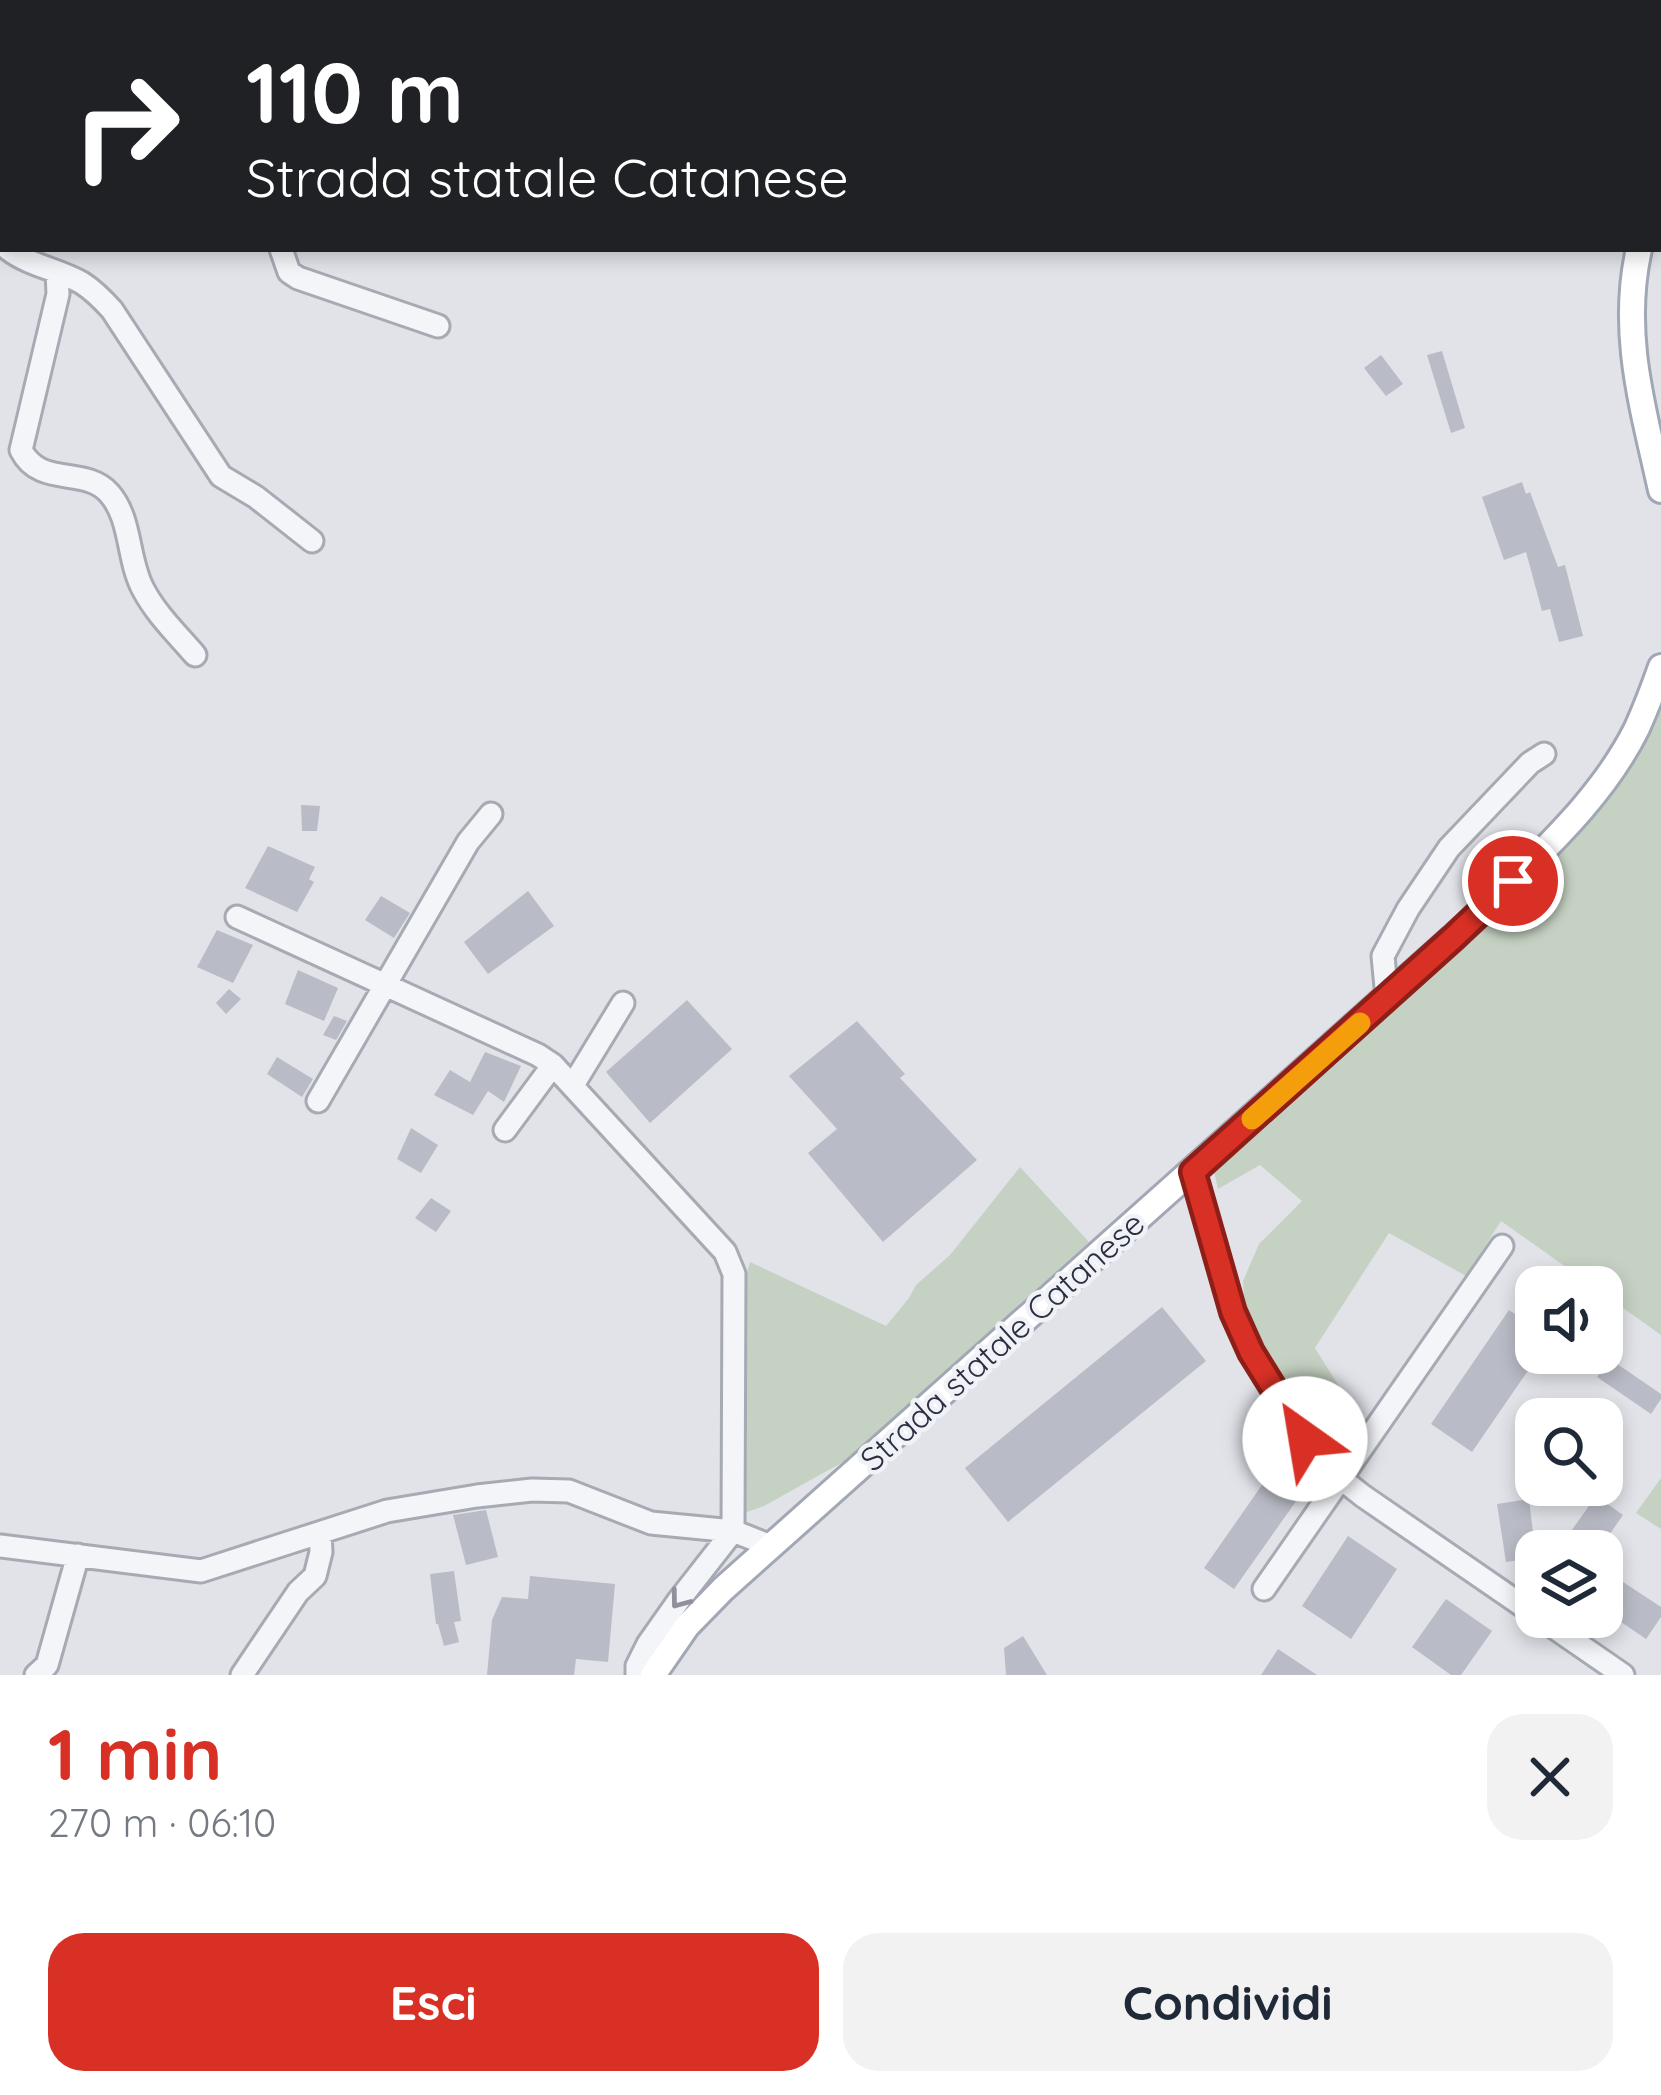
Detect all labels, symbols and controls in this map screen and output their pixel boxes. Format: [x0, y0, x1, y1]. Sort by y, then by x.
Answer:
text: 110 m [246, 39, 464, 144]
icon: right [48, 48, 204, 204]
text: Strada statale Catanese [246, 143, 849, 211]
pin [1462, 830, 1564, 932]
icon: arrive [1480, 848, 1546, 914]
street label: Strada statale Catanese [851, 1202, 1152, 1479]
map controls [1515, 1266, 1623, 1638]
button: sound [1515, 1266, 1623, 1374]
position arrow [1242, 1376, 1368, 1502]
button: search [1515, 1398, 1623, 1506]
button: layers [1515, 1530, 1623, 1638]
one-way arrow [672, 1587, 694, 1608]
text: 1 min [48, 1708, 222, 1798]
button: close [1487, 1714, 1613, 1840]
text: 270 m · 06:10 [48, 1798, 276, 1847]
button: Esci [48, 1933, 819, 2071]
button: Condividi [843, 1933, 1613, 2071]

